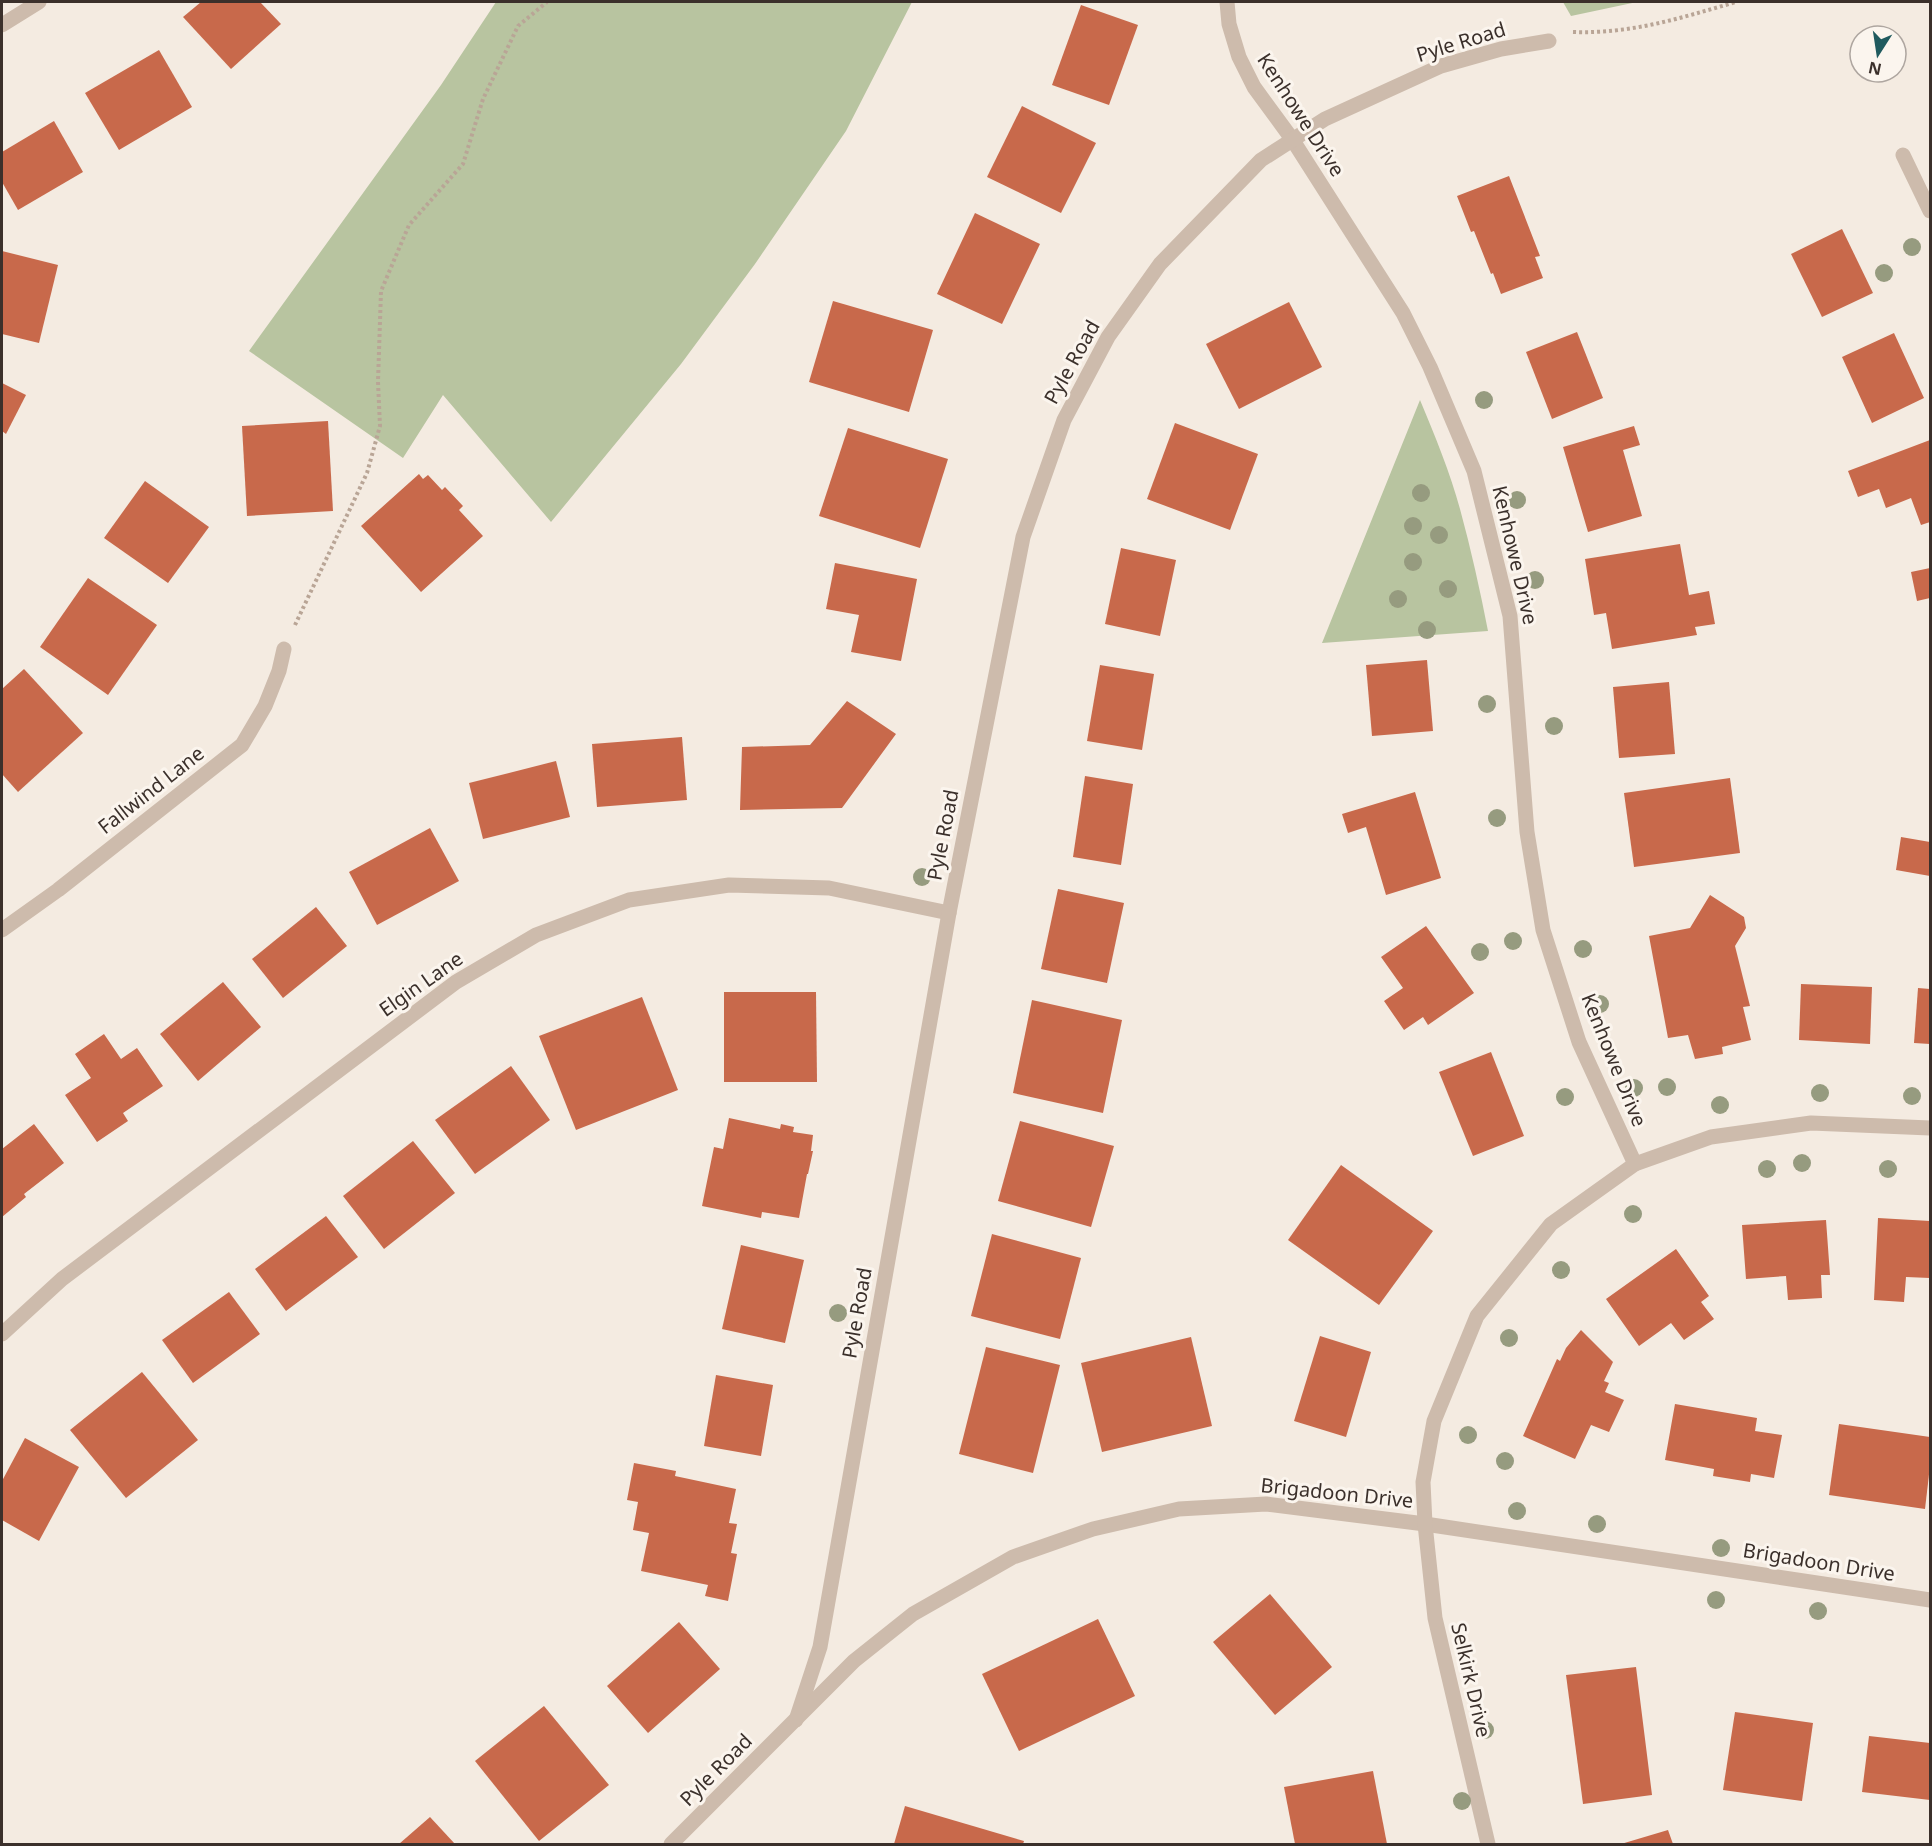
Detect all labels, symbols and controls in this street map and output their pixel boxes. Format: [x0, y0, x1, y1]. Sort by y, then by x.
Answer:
street label: Pyle Road [1413, 15, 1509, 68]
north arrow [1848, 24, 1908, 84]
street label: Kenhowe Drive [1251, 48, 1351, 182]
text: N [1866, 57, 1884, 81]
street label: Pyle Road [1037, 315, 1106, 409]
street label: Kenhowe Drive [1486, 483, 1545, 627]
street label: Fallwind Lane [92, 740, 209, 840]
street label: Pyle Road [920, 787, 965, 883]
street label: Elgin Lane [373, 945, 468, 1022]
street label: Kenhowe Drive [1575, 989, 1654, 1131]
street label: Pyle Road [835, 1265, 878, 1361]
street label: Brigadoon Drive [1259, 1471, 1415, 1514]
street label: Brigadoon Drive [1741, 1536, 1897, 1587]
street label: Selkirk Drive [1445, 1620, 1498, 1740]
street label: Pyle Road [674, 1728, 758, 1812]

